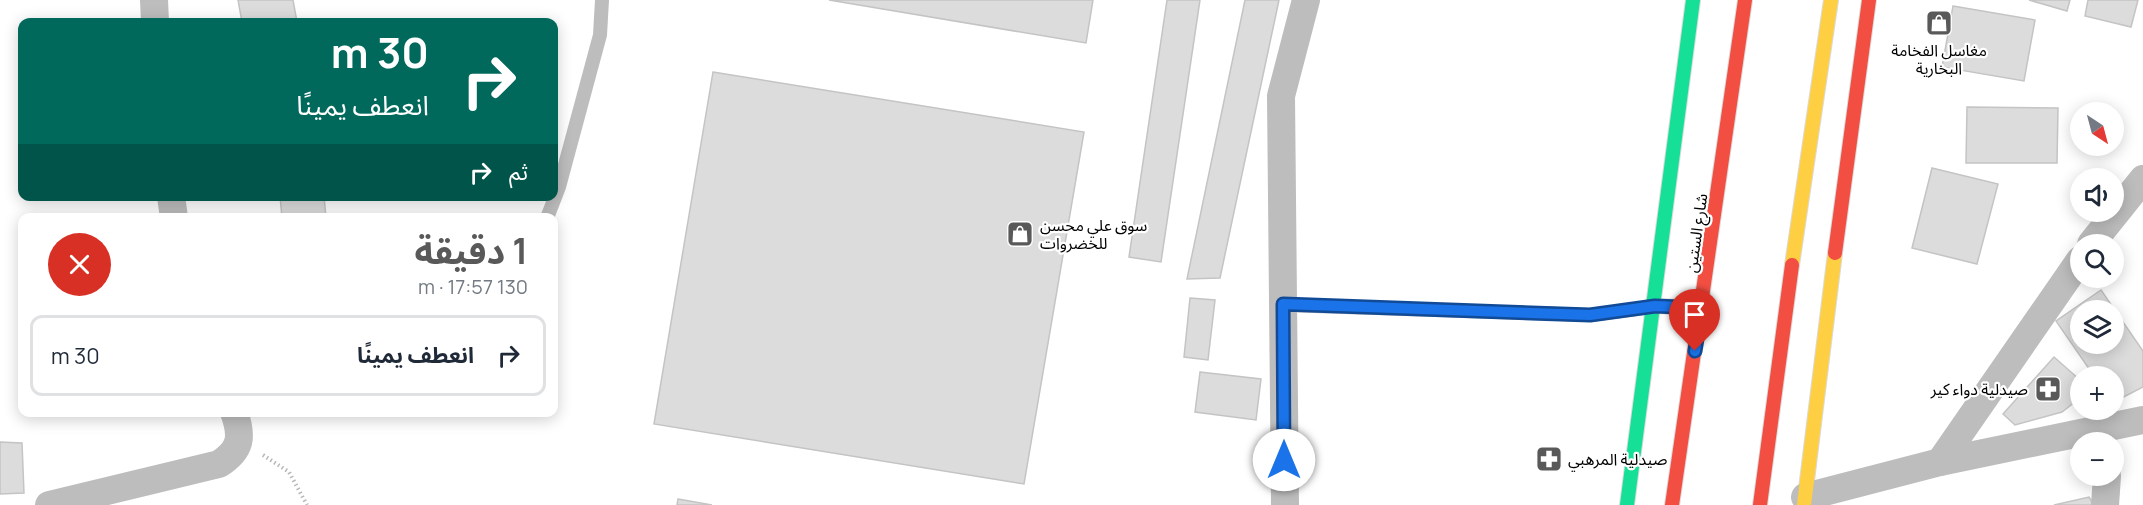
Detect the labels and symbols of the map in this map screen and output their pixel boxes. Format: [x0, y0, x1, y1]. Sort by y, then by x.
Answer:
shop icon: مغاسل الفخامة البخارية [1924, 8, 1954, 38]
place label: مغاسل الفخامة البخارية [1891, 39, 1987, 79]
north arrow [2070, 102, 2124, 156]
street label: شارع الستين [1680, 192, 1714, 274]
place label: سوق علي محسن للخضروات [1040, 214, 1147, 254]
shop icon: سوق علي محسن للخضروات [1005, 219, 1035, 249]
pin [1669, 289, 1720, 351]
pharmacy icon: صيدلية دواء كير [2033, 374, 2063, 404]
place label: صيدلية دواء كير [1930, 378, 2028, 400]
position arrow [1252, 428, 1316, 492]
pharmacy icon: صيدلية المرهبي [1534, 444, 1564, 474]
place label: صيدلية المرهبي [1568, 448, 1667, 472]

